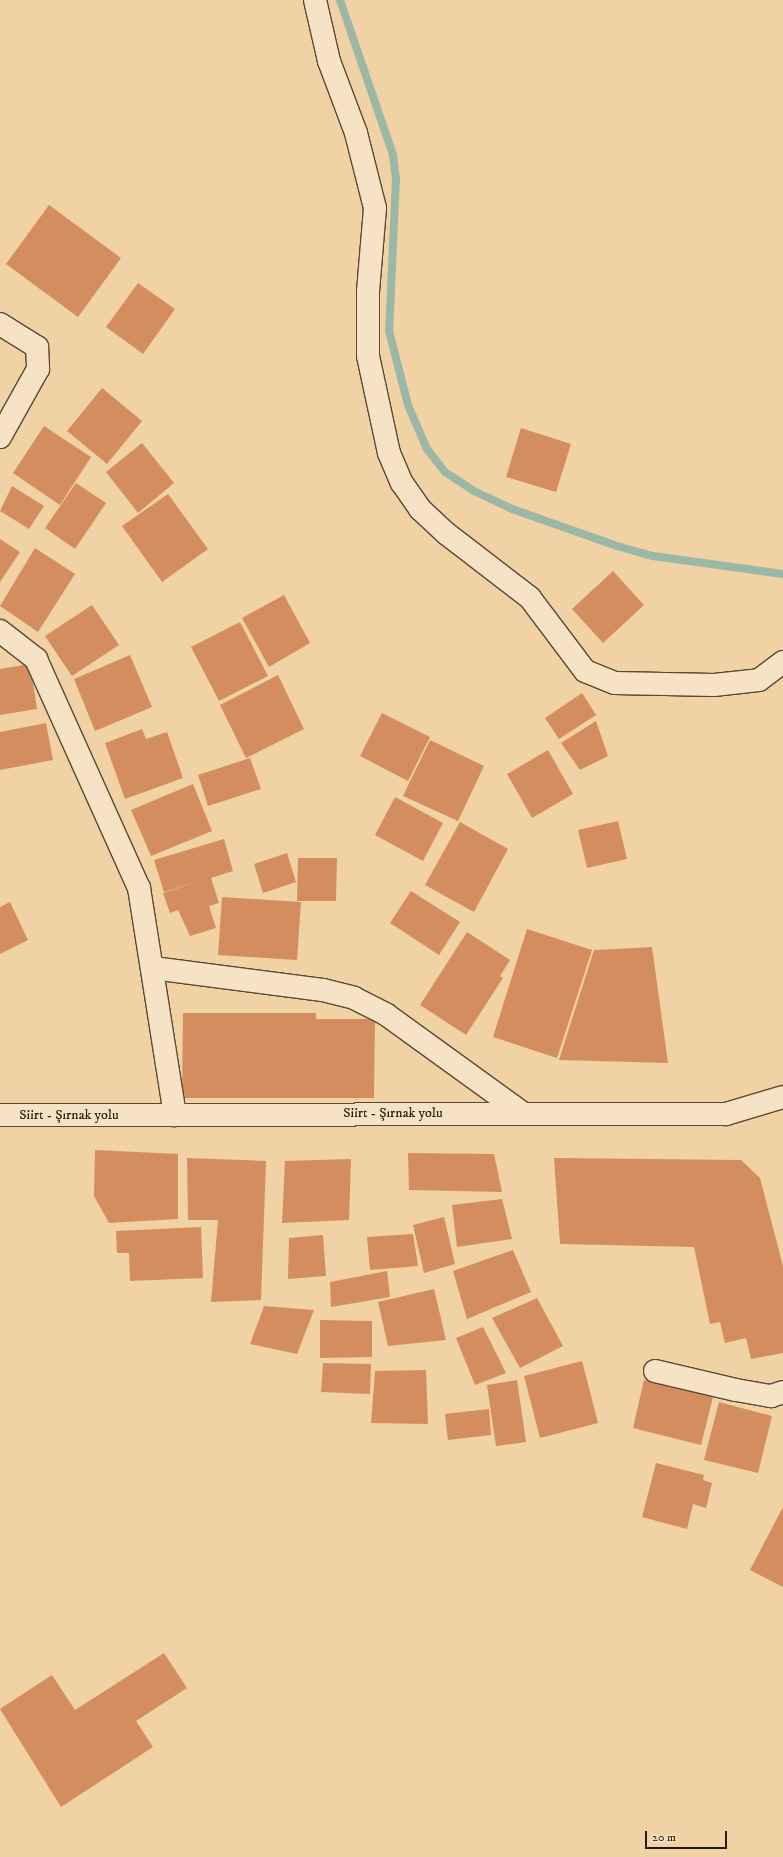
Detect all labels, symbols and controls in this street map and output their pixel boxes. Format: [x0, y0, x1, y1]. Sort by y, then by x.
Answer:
street label: Siirt - Şırnak yolu [343, 1105, 443, 1121]
street label: Siirt - Şırnak yolu [19, 1107, 119, 1123]
scale bar [647, 1823, 729, 1849]
text: 20 m [652, 1830, 676, 1845]

